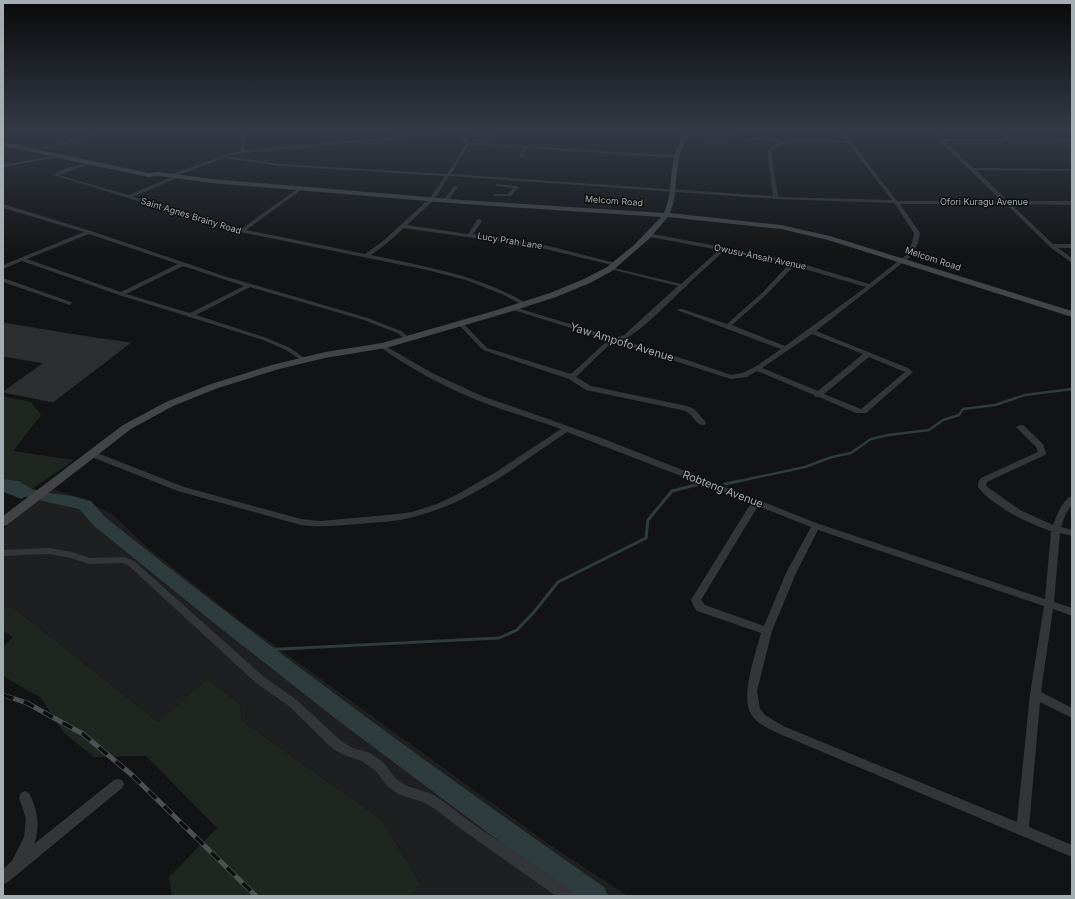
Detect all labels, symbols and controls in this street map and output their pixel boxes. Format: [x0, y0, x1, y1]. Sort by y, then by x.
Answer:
street label: Melcom Road [585, 193, 643, 208]
street label: Saint Agnes Brainy Road [140, 195, 243, 236]
street label: Ofori Kuragu Avenue [940, 196, 1028, 207]
street label: Lucy Prah Lane [477, 230, 543, 251]
street label: Owusu-Ansah Avenue [713, 241, 807, 272]
street label: Melcom Road [904, 244, 963, 273]
street label: Yaw Ampofo Avenue [569, 320, 675, 364]
street label: Robteng Avenue [681, 467, 765, 511]

